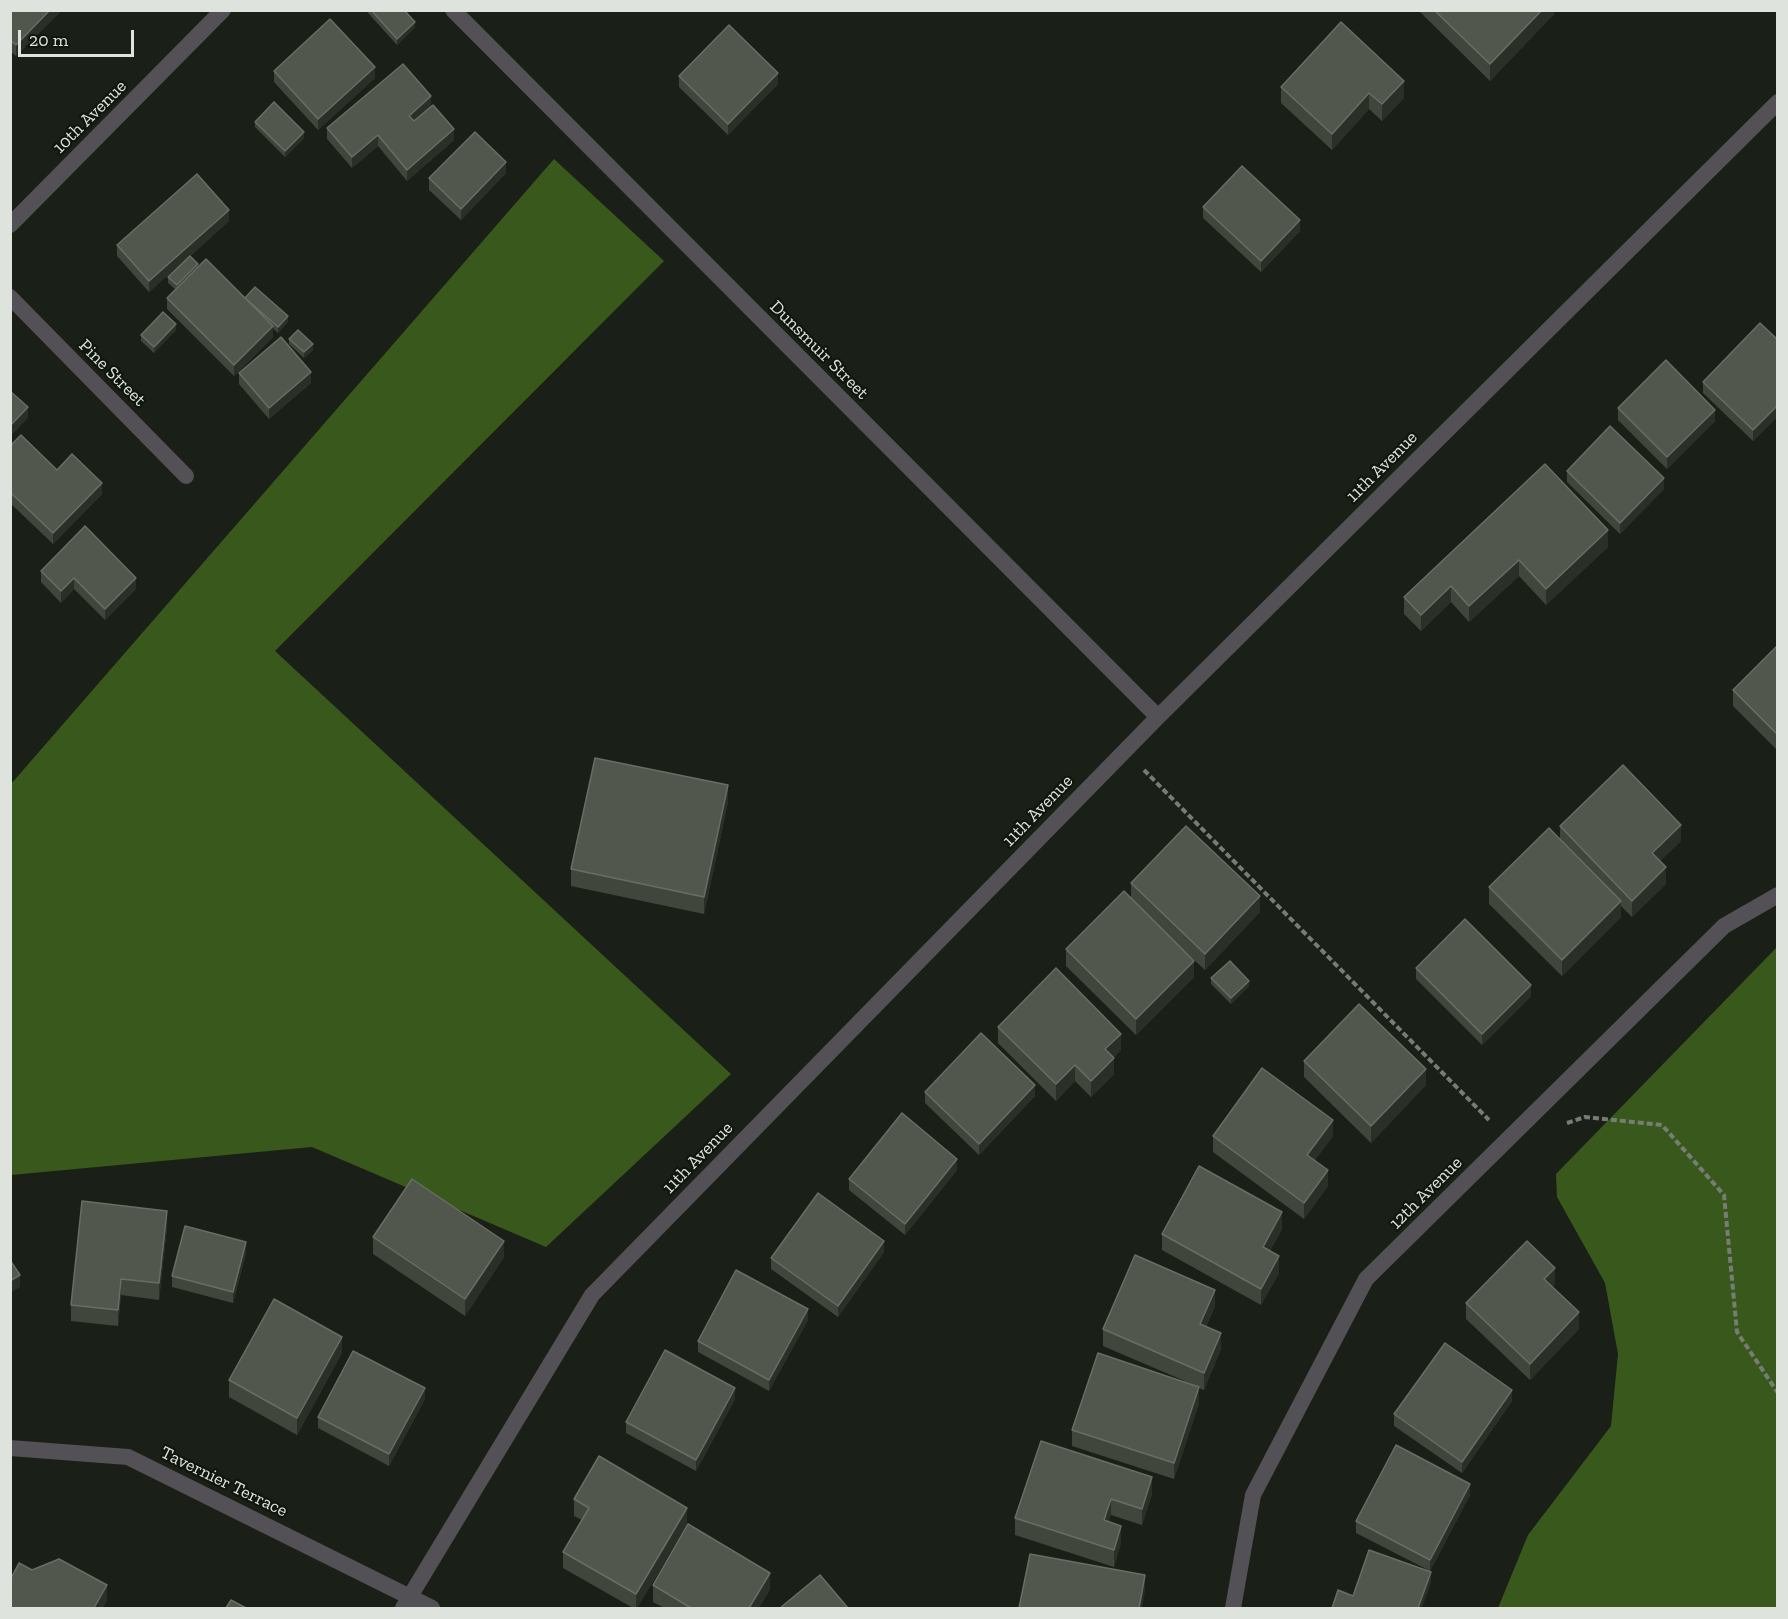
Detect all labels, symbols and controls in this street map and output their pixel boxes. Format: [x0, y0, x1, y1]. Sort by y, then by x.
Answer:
scale bar [21, 18, 136, 56]
text: 20 m [29, 29, 68, 51]
street label: 10th Avenue [49, 76, 131, 158]
street label: Dunsmuir Street [765, 296, 873, 404]
street label: Pine Street [74, 335, 150, 411]
street label: 11th Avenue [1342, 427, 1422, 507]
street label: 11th Avenue [998, 771, 1078, 851]
street label: 11th Avenue [658, 1118, 738, 1198]
street label: 12th Avenue [1385, 1152, 1467, 1234]
street label: Tavernier Terrace [157, 1442, 291, 1522]

